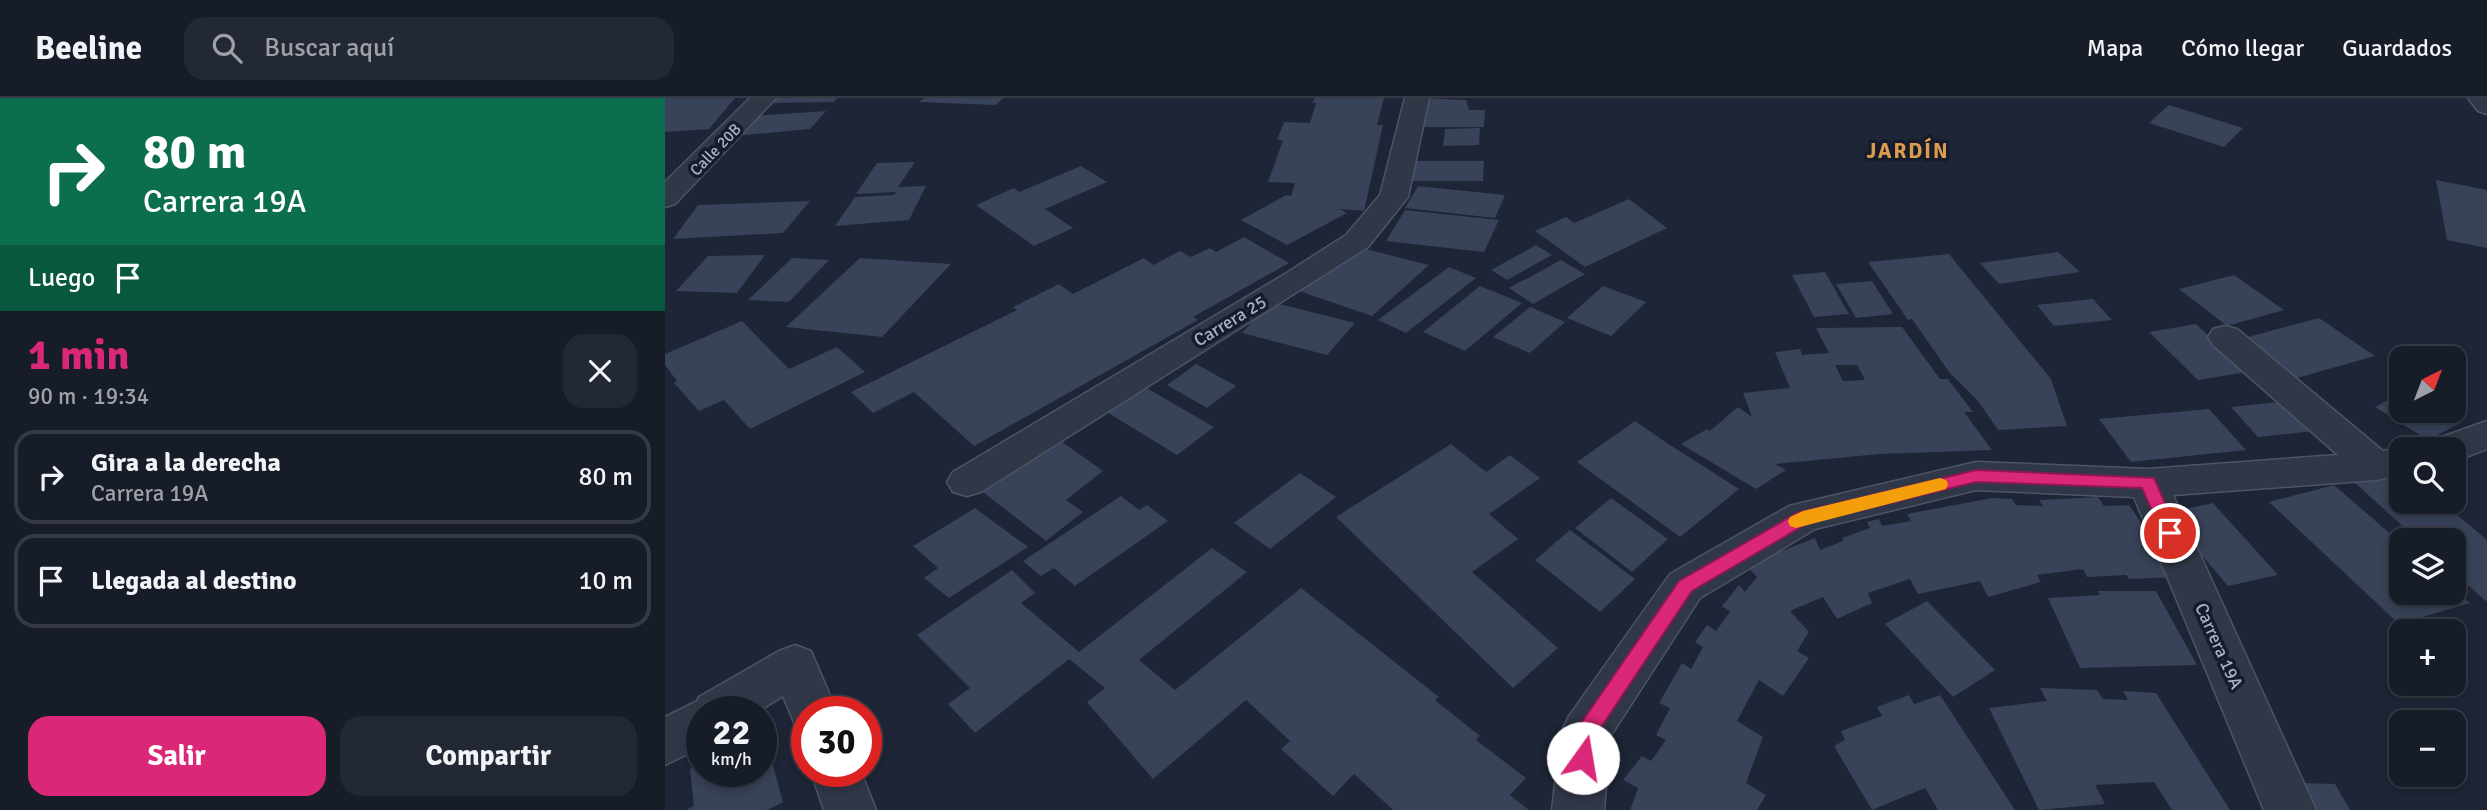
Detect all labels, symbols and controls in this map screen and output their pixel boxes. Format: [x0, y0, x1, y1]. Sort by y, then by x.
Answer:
search box [184, 17, 674, 80]
text: Beeline [35, 28, 142, 69]
icon: search [208, 29, 246, 67]
text: Buscar aquí [264, 32, 394, 64]
text: Mapa [2087, 33, 2143, 63]
text: Cómo llegar [2181, 33, 2304, 63]
text: Guardados [2342, 33, 2452, 63]
street label: Calle 20B [686, 119, 746, 180]
text: 80 m [143, 122, 246, 182]
icon: right [28, 126, 119, 217]
district label: JARDÍN [1866, 137, 1950, 164]
text: Carrera 19A [143, 182, 306, 221]
icon: arrive [109, 259, 147, 297]
text: Luego [28, 262, 95, 294]
street label: Carrera 25 [1190, 291, 1270, 351]
text: 1 min [28, 330, 129, 381]
button: close [563, 334, 637, 408]
north arrow [2389, 346, 2466, 424]
map controls [2389, 346, 2466, 787]
text: 90 m · 19:34 [28, 382, 149, 411]
button: search [2389, 437, 2466, 514]
text: Gira a la derecha [91, 447, 281, 479]
icon: right [32, 458, 70, 496]
text: 80 m [578, 461, 633, 493]
text: Carrera 19A [91, 479, 208, 508]
pin [2140, 503, 2200, 563]
icon: arrive [2151, 514, 2189, 552]
button: layers [2389, 528, 2466, 605]
icon: arrive [32, 562, 70, 600]
text: Llegada al destino [91, 565, 297, 597]
text: 10 m [578, 565, 633, 597]
street label: Carrera 19A [2190, 600, 2248, 692]
button: + [2389, 619, 2466, 696]
speed limit sign: 30 [791, 696, 882, 787]
button: − [2389, 710, 2466, 787]
text: 22 [713, 711, 750, 754]
button: Salir [28, 716, 326, 796]
button: Compartir [340, 716, 637, 796]
position arrow [1546, 721, 1620, 795]
text: km/h [711, 748, 752, 770]

